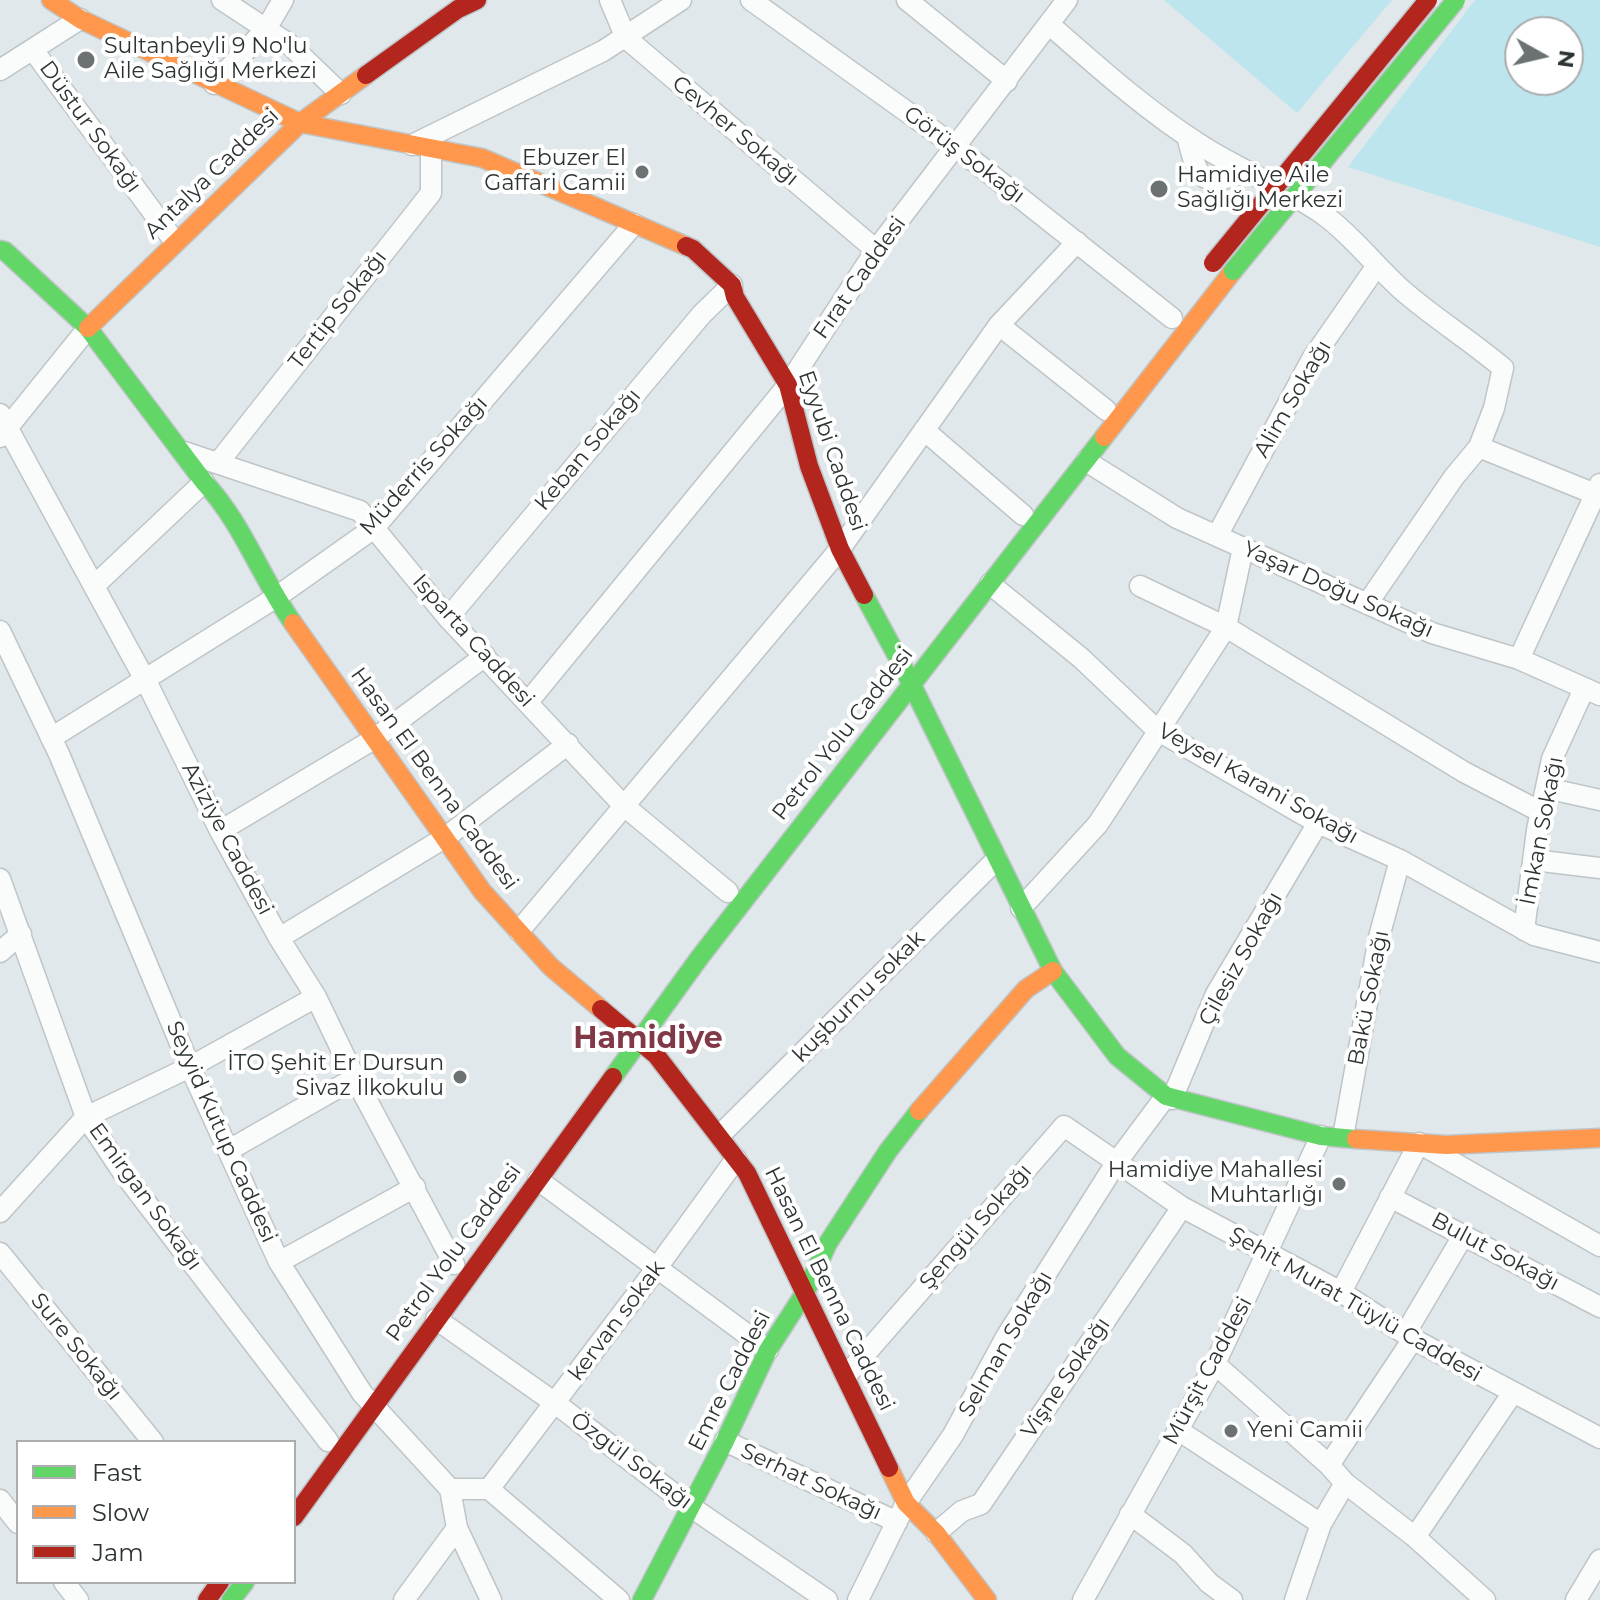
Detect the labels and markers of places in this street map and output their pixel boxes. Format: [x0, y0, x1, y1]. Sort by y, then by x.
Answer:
place label: Sultanbeyli 9 No'lu Aile Sağlığı Merkezi [104, 34, 317, 86]
marker: Sultanbeyli 9 No'lu Aile Sağlığı Merkezi [75, 49, 97, 71]
place label: Ebuzer El Gaffari Camii [484, 146, 626, 198]
marker: Ebuzer El Gaffari Camii [633, 163, 651, 181]
place label: Hamidiye Aile Sağlığı Merkezi [1177, 163, 1343, 214]
marker: Hamidiye Aile Sağlığı Merkezi [1148, 178, 1170, 200]
place label: İTO Şehit Er Dursun Sivaz İlkokulu [227, 1051, 444, 1102]
marker: İTO Şehit Er Dursun Sivaz İlkokulu [451, 1068, 469, 1086]
place label: Hamidiye Mahallesi Muhtarlığı [1108, 1158, 1323, 1210]
marker: Hamidiye Mahallesi Muhtarlığı [1330, 1175, 1348, 1193]
place label: Yeni Camii [1247, 1418, 1363, 1444]
marker: Yeni Camii [1222, 1422, 1240, 1440]

